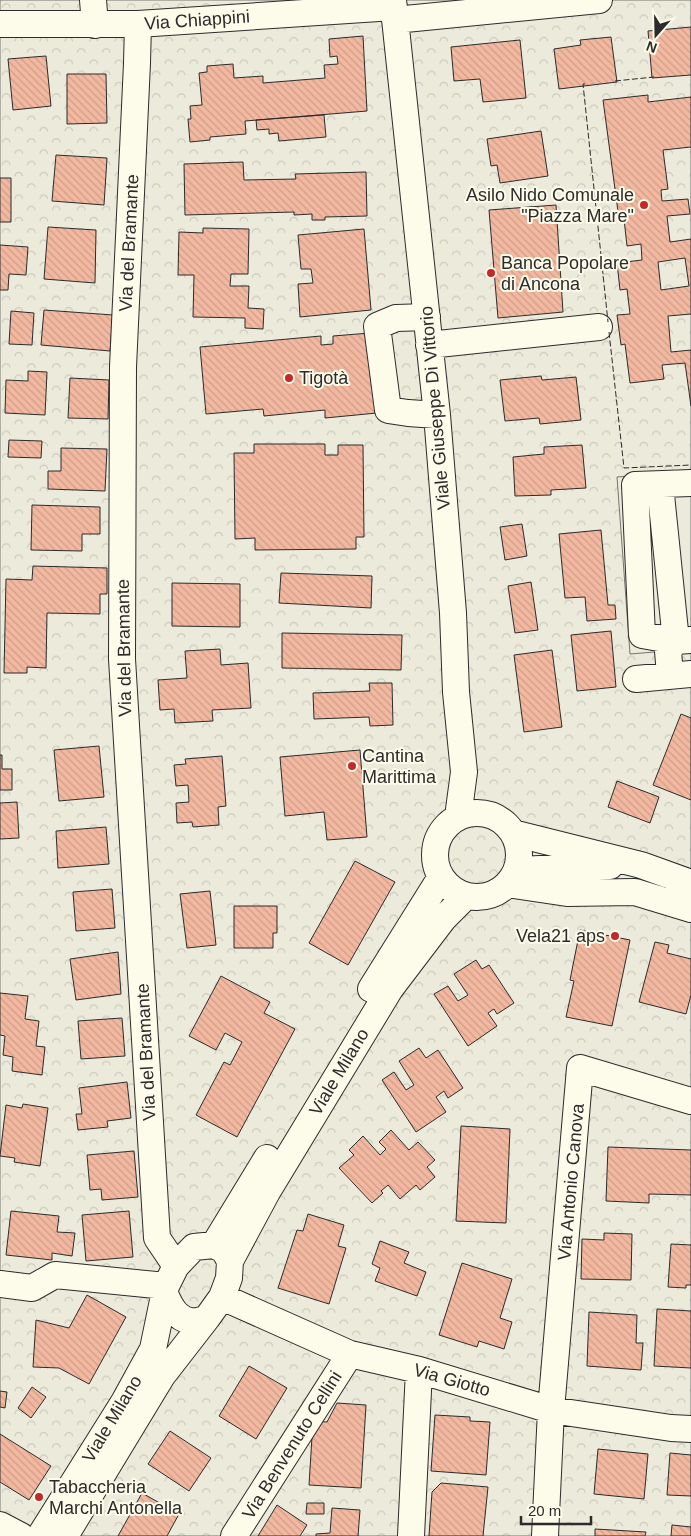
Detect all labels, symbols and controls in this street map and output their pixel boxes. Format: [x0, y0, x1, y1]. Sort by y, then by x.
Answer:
street label: Via Chiappini [144, 6, 250, 34]
north arrow [631, 10, 681, 60]
text: N [644, 38, 659, 56]
street label: Via del Bramante [115, 174, 143, 312]
place label: Asilo Nido Comunale "Piazza Mare" [466, 185, 634, 226]
marker: Asilo Nido Comunale "Piazza Mare" [638, 199, 650, 211]
place label: Banca Popolare di Ancona [501, 253, 629, 294]
marker: Banca Popolare di Ancona [485, 267, 497, 279]
street label: Viale Giuseppe Di Vittorio [416, 305, 454, 511]
place label: Tigotà [299, 368, 349, 388]
marker: Tigotà [283, 372, 295, 384]
street label: Via del Bramante [113, 579, 135, 717]
place label: Cantina Marittima [362, 746, 437, 787]
marker: Cantina Marittima [346, 760, 358, 772]
place label: Vela21 aps [516, 926, 605, 946]
marker: Vela21 aps [609, 930, 621, 942]
street label: Via del Bramante [132, 983, 160, 1121]
street label: Viale Milano [305, 1025, 373, 1119]
street label: Via Antonio Canova [554, 1102, 588, 1261]
street label: Via Giotto [411, 1360, 493, 1400]
street label: Via Benvenuto Cellini [238, 1367, 346, 1523]
street label: Viale Milano [78, 1372, 146, 1466]
place label: Tabaccheria Marchi Antonella [49, 1477, 183, 1518]
marker: Tabaccheria Marchi Antonella [33, 1491, 45, 1503]
scale bar [521, 1494, 591, 1526]
text: 20 m [528, 1502, 561, 1519]

